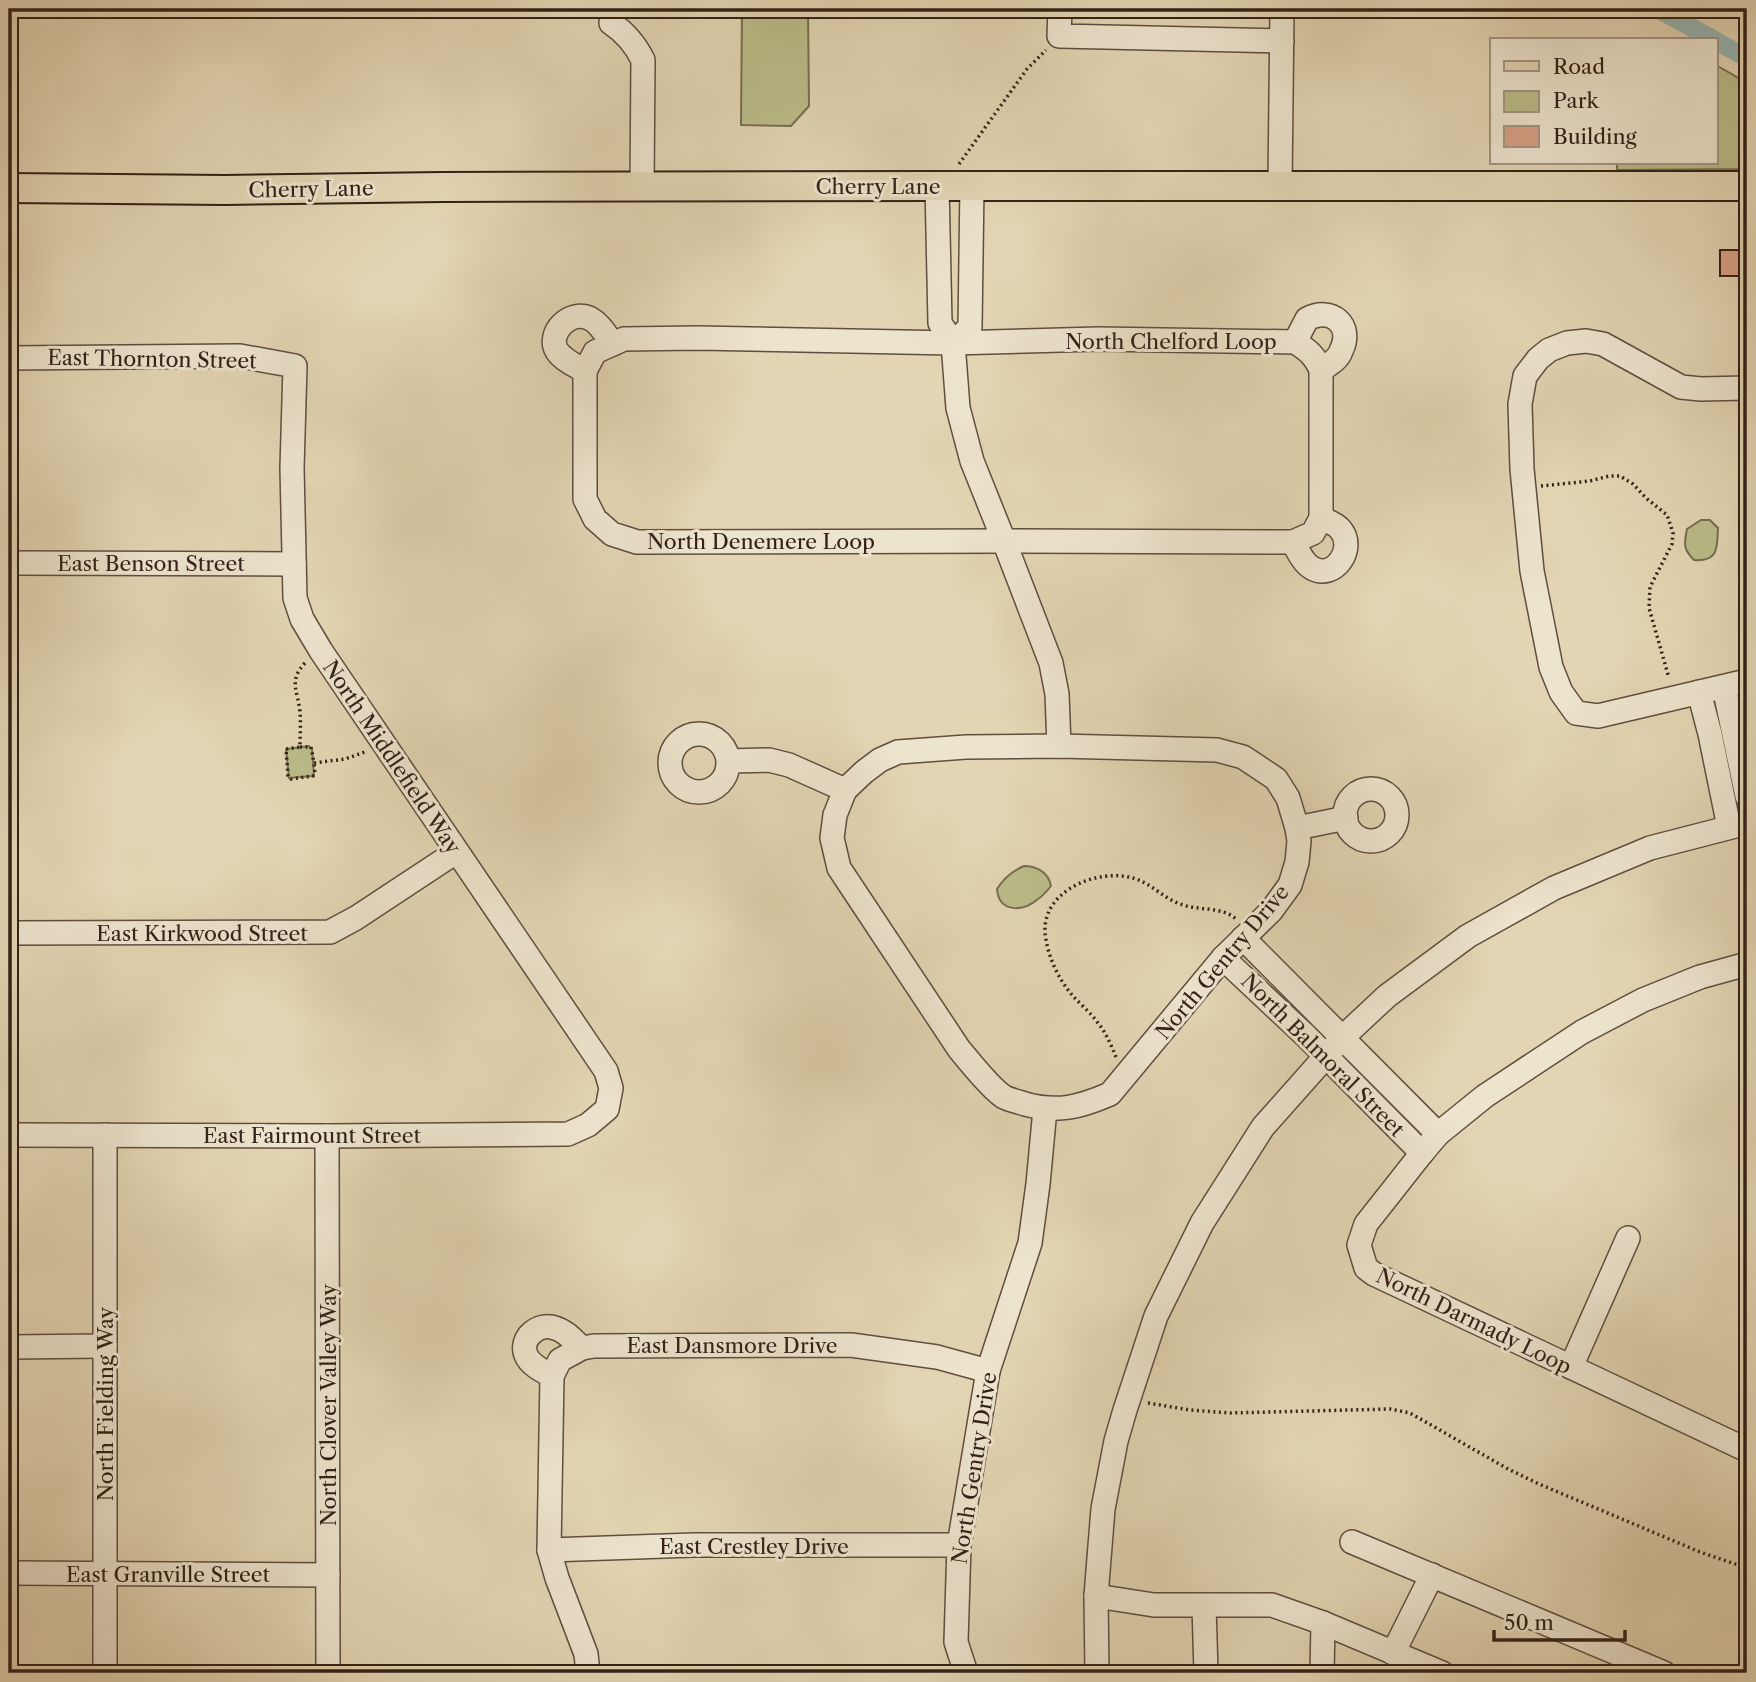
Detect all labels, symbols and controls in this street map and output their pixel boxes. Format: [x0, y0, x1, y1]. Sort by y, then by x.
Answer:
legend [1490, 38, 1718, 164]
text: Road [1553, 54, 1605, 79]
text: Park [1553, 88, 1599, 113]
text: Building [1553, 124, 1638, 149]
street label: Cherry Lane [815, 174, 941, 199]
street label: Cherry Lane [248, 175, 374, 203]
street label: North Chelford Loop [1065, 329, 1277, 354]
street label: East Thornton Street [47, 345, 257, 373]
street label: North Denemere Loop [647, 529, 875, 554]
street label: East Benson Street [57, 551, 245, 576]
street label: North Middlefield Way [318, 655, 466, 859]
street label: North Gentry Drive [1150, 880, 1294, 1044]
street label: East Kirkwood Street [96, 921, 308, 946]
street label: North Balmoral Street [1236, 968, 1410, 1142]
street label: East Fairmount Street [203, 1123, 421, 1148]
street label: North Darmady Loop [1372, 1263, 1576, 1379]
street label: North Clover Valley Way [316, 1283, 341, 1526]
street label: North Fielding Way [93, 1307, 118, 1501]
street label: East Dansmore Drive [627, 1333, 837, 1358]
street label: North Gentry Drive [946, 1370, 1002, 1566]
street label: East Crestley Drive [659, 1534, 849, 1559]
street label: East Granville Street [66, 1562, 271, 1587]
scale bar [1494, 1598, 1625, 1642]
text: 50 m [1504, 1610, 1554, 1635]

